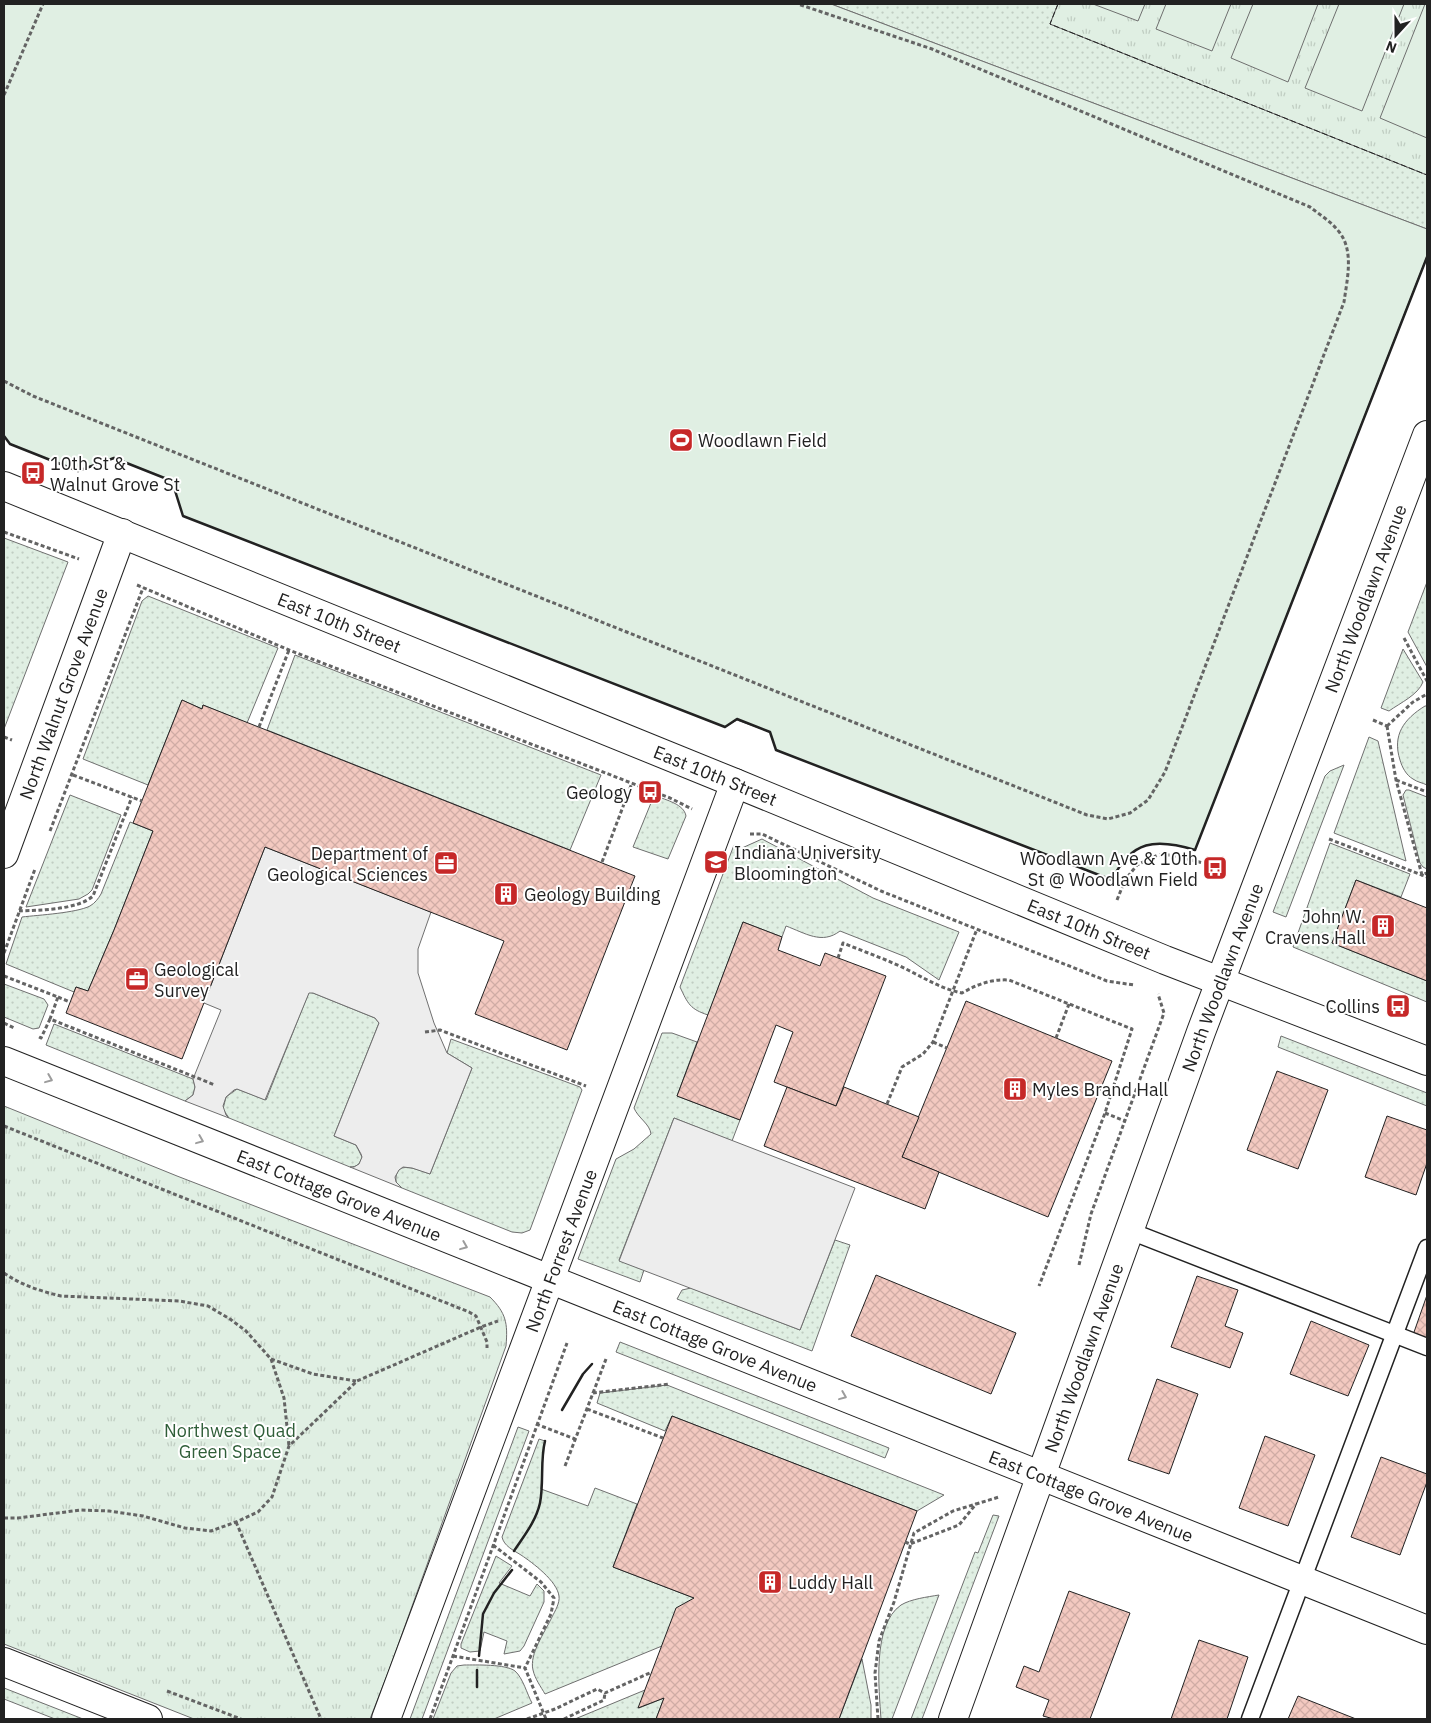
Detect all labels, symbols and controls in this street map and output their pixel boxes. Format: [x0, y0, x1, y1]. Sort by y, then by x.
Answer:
north arrow [1371, 10, 1421, 60]
text: N [1383, 37, 1399, 57]
sports icon: Woodlawn Field [668, 427, 694, 453]
place label: Woodlawn Field [698, 429, 827, 452]
place label: 10th St & Walnut Grove St [50, 452, 180, 496]
bus stop icon: 10th St & Walnut Grove St [20, 460, 46, 486]
street label: North Woodlawn Avenue [1319, 501, 1411, 696]
street label: North Walnut Grove Avenue [14, 584, 112, 802]
street label: East 10th Street [274, 587, 404, 658]
street label: East 10th Street [650, 740, 781, 811]
bus stop icon: Geology [637, 779, 663, 805]
place label: Geology [566, 781, 632, 804]
place label: Indiana University Bloomington [734, 841, 881, 885]
place label: Department of Geological Sciences [267, 842, 428, 886]
place label: Woodlawn Ave & 10th St @ Woodlawn Field [1020, 847, 1198, 891]
school or university icon: Indiana University Bloomington [703, 849, 729, 875]
office icon: Department of Geological Sciences [433, 850, 459, 876]
bus stop icon: Woodlawn Ave & 10th St @ Woodlawn Field [1202, 855, 1228, 881]
street label: North Woodlawn Avenue [1176, 880, 1268, 1075]
building icon: Geology Building [493, 881, 519, 907]
place label: Geology Building [524, 883, 661, 906]
street label: East 10th Street [1024, 893, 1154, 964]
place label: John W. Cravens Hall [1265, 905, 1366, 949]
building icon: John W. Cravens Hall [1370, 913, 1396, 939]
place label: Geological Survey [154, 958, 239, 1002]
office icon: Geological Survey [124, 966, 150, 992]
bus stop icon: Collins [1385, 993, 1411, 1019]
place label: Collins [1326, 995, 1380, 1018]
one-way arrow [44, 1073, 53, 1084]
building icon: Myles Brand Hall [1002, 1076, 1028, 1102]
place label: Myles Brand Hall [1032, 1078, 1168, 1101]
one-way arrow [195, 1134, 204, 1144]
street label: East Cottage Grove Avenue [234, 1144, 445, 1246]
street label: North Forrest Avenue [520, 1166, 602, 1335]
one-way arrow [460, 1240, 468, 1250]
street label: North Woodlawn Avenue [1039, 1260, 1128, 1456]
street label: East Cottage Grove Avenue [610, 1294, 821, 1397]
one-way arrow [838, 1390, 847, 1401]
park label: Northwest Quad Green Space [164, 1419, 296, 1463]
street label: East Cottage Grove Avenue [986, 1445, 1197, 1547]
building icon: Luddy Hall [757, 1569, 783, 1595]
place label: Luddy Hall [788, 1571, 873, 1594]

